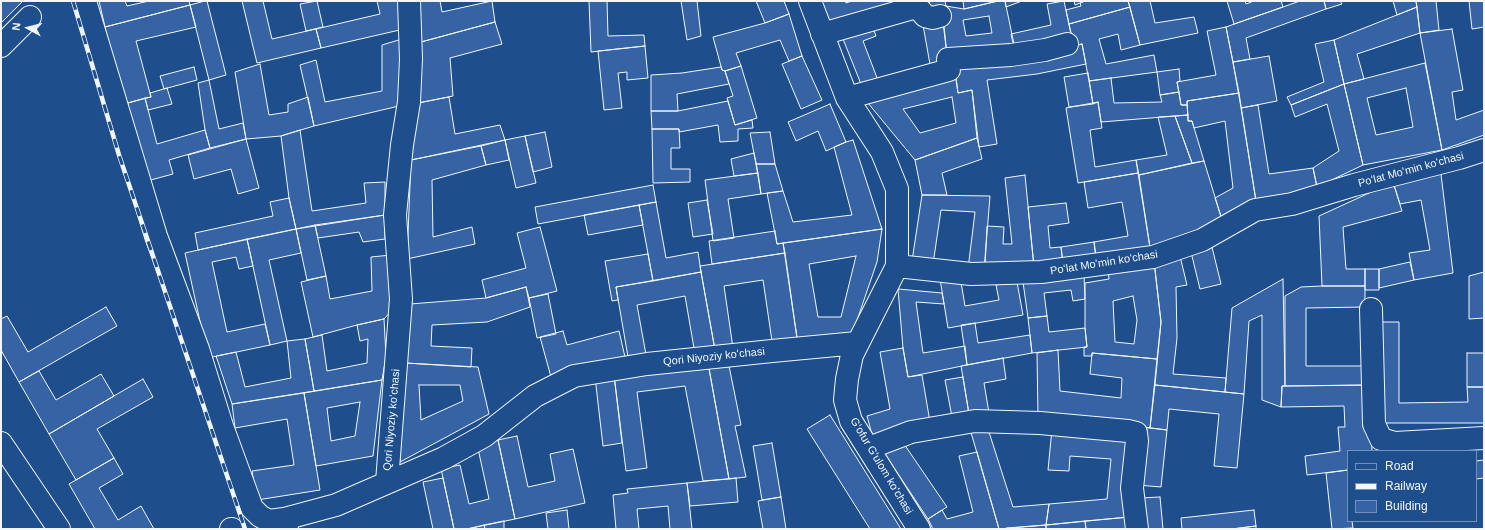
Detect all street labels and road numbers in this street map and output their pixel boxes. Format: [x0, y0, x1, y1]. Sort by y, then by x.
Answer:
street label: Poʻlat Moʻmin koʻchasi [1357, 150, 1465, 190]
street label: Poʻlat Moʻmin koʻchasi [1049, 248, 1159, 278]
street label: Qori Niyoziy koʻchasi [663, 345, 765, 369]
street label: Qori Niyoziy koʻchasi [381, 369, 403, 471]
street label: Gʻofur Gʻulom koʻchasi [847, 415, 915, 517]

